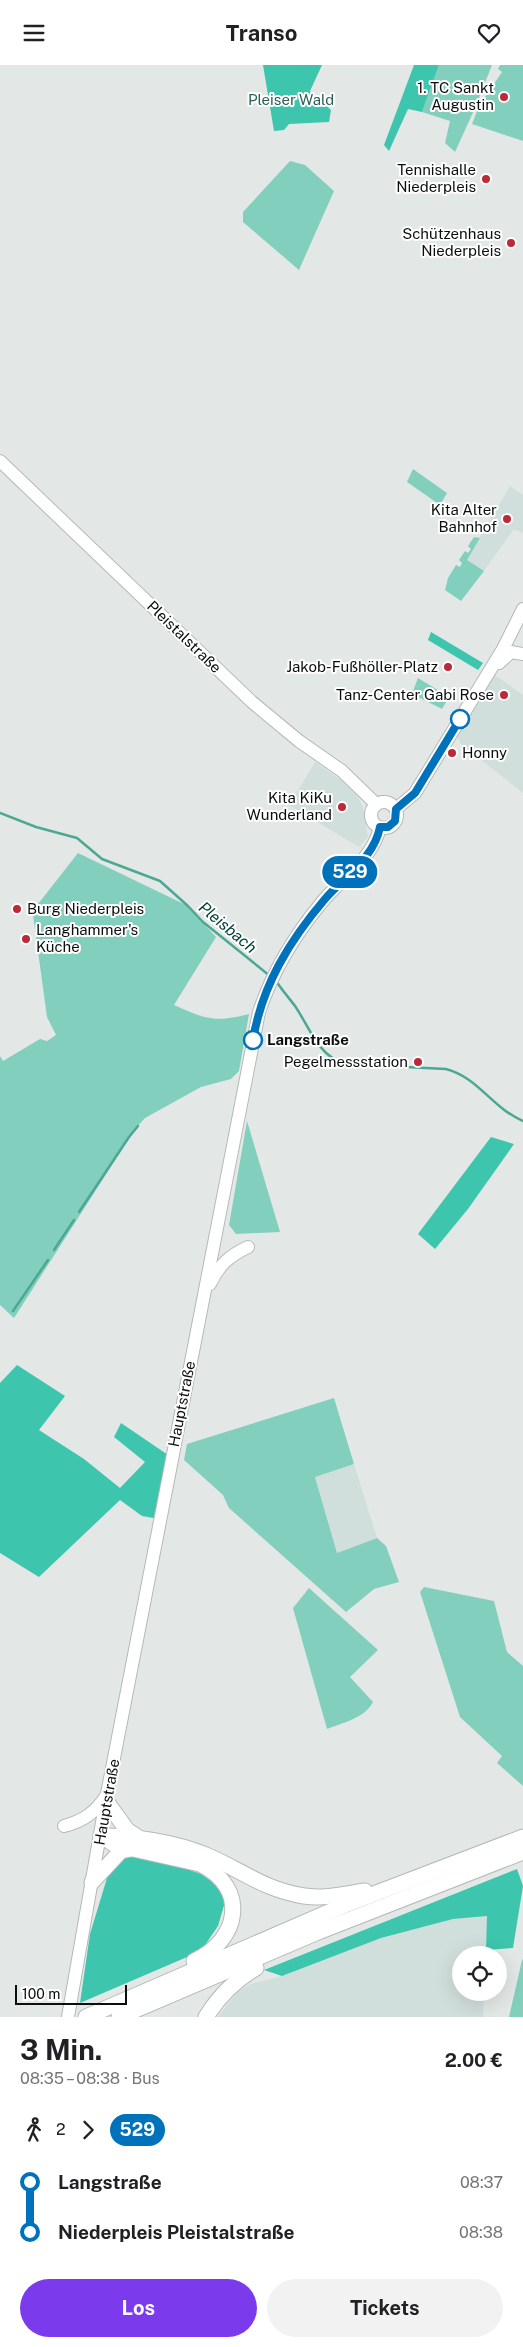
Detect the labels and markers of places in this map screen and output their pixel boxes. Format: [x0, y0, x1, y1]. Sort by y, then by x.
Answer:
place label: 1. TC Sankt Augustin [417, 79, 494, 113]
marker: 1. TC Sankt Augustin [498, 91, 510, 103]
place label: Tennishalle Niederpleis [396, 161, 476, 195]
marker: Tennishalle Niederpleis [480, 173, 492, 185]
place label: Schützenhaus Niederpleis [402, 225, 501, 259]
marker: Schützenhaus Niederpleis [505, 237, 517, 249]
place label: Kita Alter Bahnhof [431, 501, 497, 535]
marker: Kita Alter Bahnhof [501, 513, 513, 525]
place label: Jakob-Fußhöller-Platz [286, 658, 438, 675]
marker: Jakob-Fußhöller-Platz [442, 661, 454, 673]
place label: Tanz-Center Gabi Rose [336, 686, 494, 703]
marker: Tanz-Center Gabi Rose [498, 689, 510, 701]
unlabelled marker [450, 709, 470, 729]
place label: Honny [462, 744, 507, 761]
marker: Honny [446, 747, 458, 759]
place label: Kita KiKu Wunderland [247, 789, 332, 823]
marker: Kita KiKu Wunderland [336, 801, 348, 813]
place label: Burg Niederpleis [27, 900, 144, 917]
marker: Burg Niederpleis [11, 903, 23, 915]
place label: Langhammer's Küche [36, 921, 138, 955]
marker: Langhammer's Küche [20, 933, 32, 945]
marker: Langstraße [243, 1030, 263, 1050]
place label: Langstraße [267, 1031, 349, 1048]
place label: Pegelmessstation [284, 1053, 408, 1070]
marker: Pegelmessstation [412, 1056, 424, 1068]

